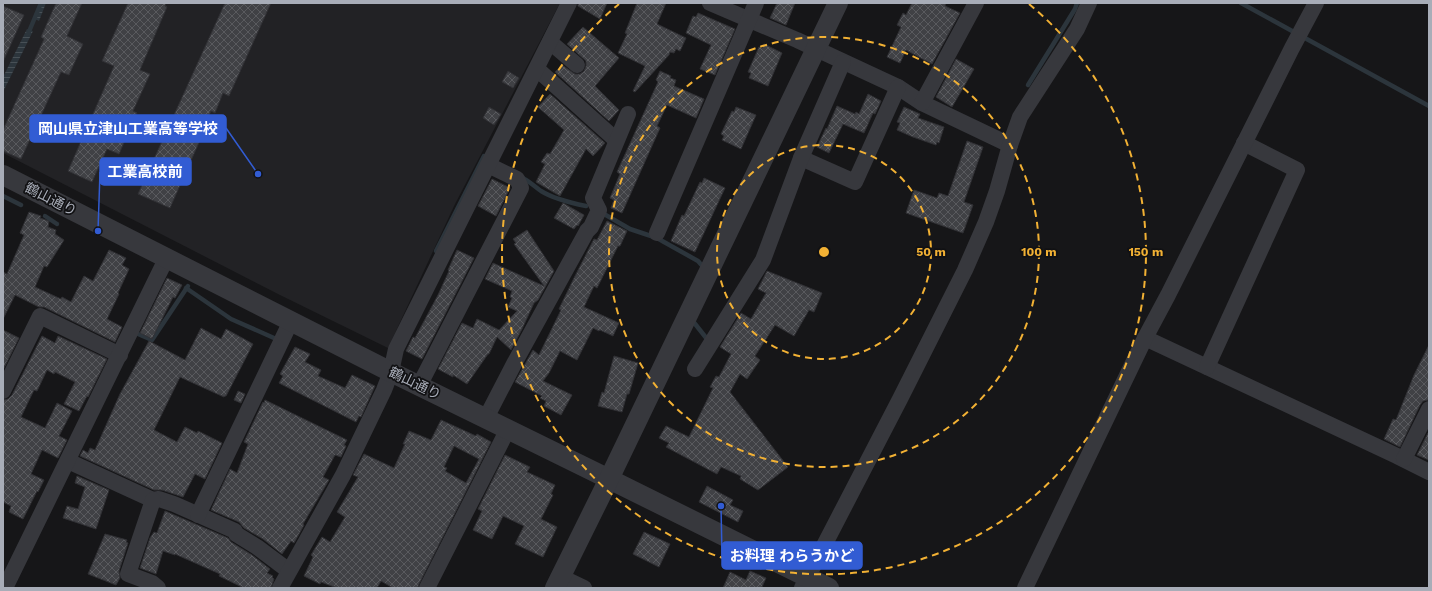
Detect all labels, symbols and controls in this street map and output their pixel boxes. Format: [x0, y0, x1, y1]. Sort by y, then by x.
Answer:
callout: 岡山県立津山工業高等学校 [30, 115, 226, 142]
text: 岡山県立津山工業高等学校 [38, 120, 218, 138]
callout: 工業高校前 [100, 158, 191, 185]
text: 工業高校前 [107, 163, 183, 181]
street label: 鶴山通り [22, 179, 80, 219]
centre of rings [817, 245, 831, 259]
text: 50 m [916, 245, 946, 259]
text: 100 m [1021, 245, 1057, 259]
text: 150 m [1129, 245, 1163, 259]
street label: 鶴山通り [386, 364, 444, 402]
callout: お料理 わらうかど [722, 542, 862, 569]
text: お料理 わらうかど [730, 547, 854, 565]

